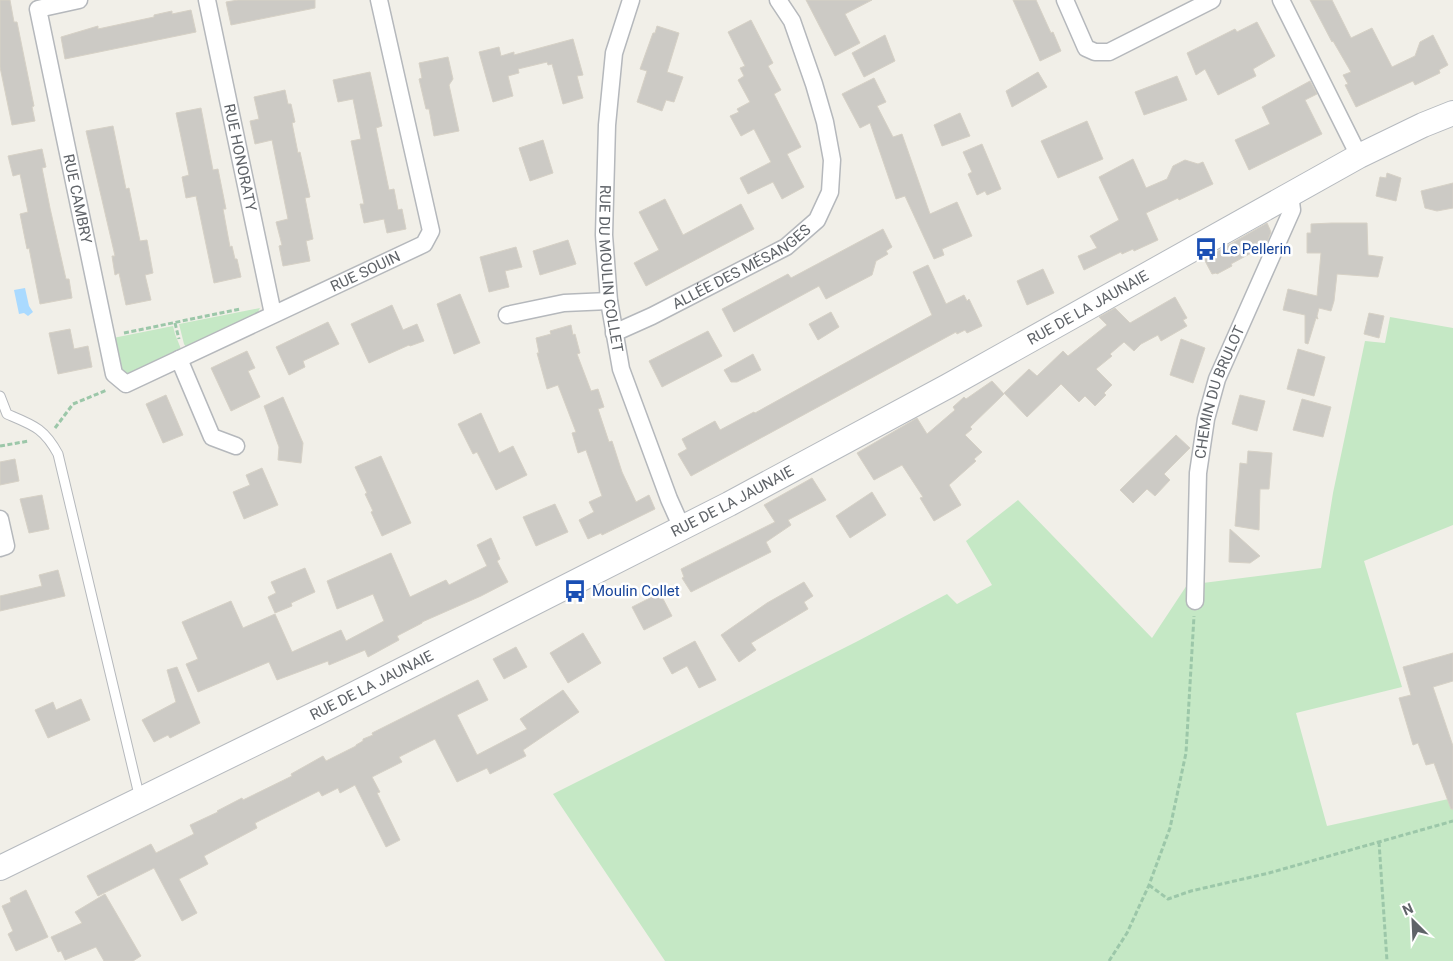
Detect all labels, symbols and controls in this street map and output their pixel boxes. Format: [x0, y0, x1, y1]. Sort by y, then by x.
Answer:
street label: RUE HONORATY [220, 102, 260, 213]
street label: RUE CAMBRY [59, 152, 96, 245]
street label: RUE DU MOULIN COLLET [595, 185, 627, 354]
street label: ALLÉE DES MÉSANGES [669, 221, 815, 313]
bus stop icon: Le Pellerin [1193, 236, 1219, 262]
place label: Le Pellerin [1222, 240, 1291, 258]
street label: RUE SOUIN [328, 247, 403, 296]
street label: RUE DE LA JAUNAIE [1024, 266, 1152, 349]
street label: CHEMIN DU BRULOT [1191, 323, 1249, 460]
street label: RUE DE LA JAUNAIE [668, 462, 797, 541]
bus stop icon: Moulin Collet [562, 578, 588, 604]
place label: Moulin Collet [592, 582, 680, 600]
street label: RUE DE LA JAUNAIE [307, 646, 437, 724]
north arrow [1388, 896, 1438, 946]
text: N [1400, 900, 1415, 918]

